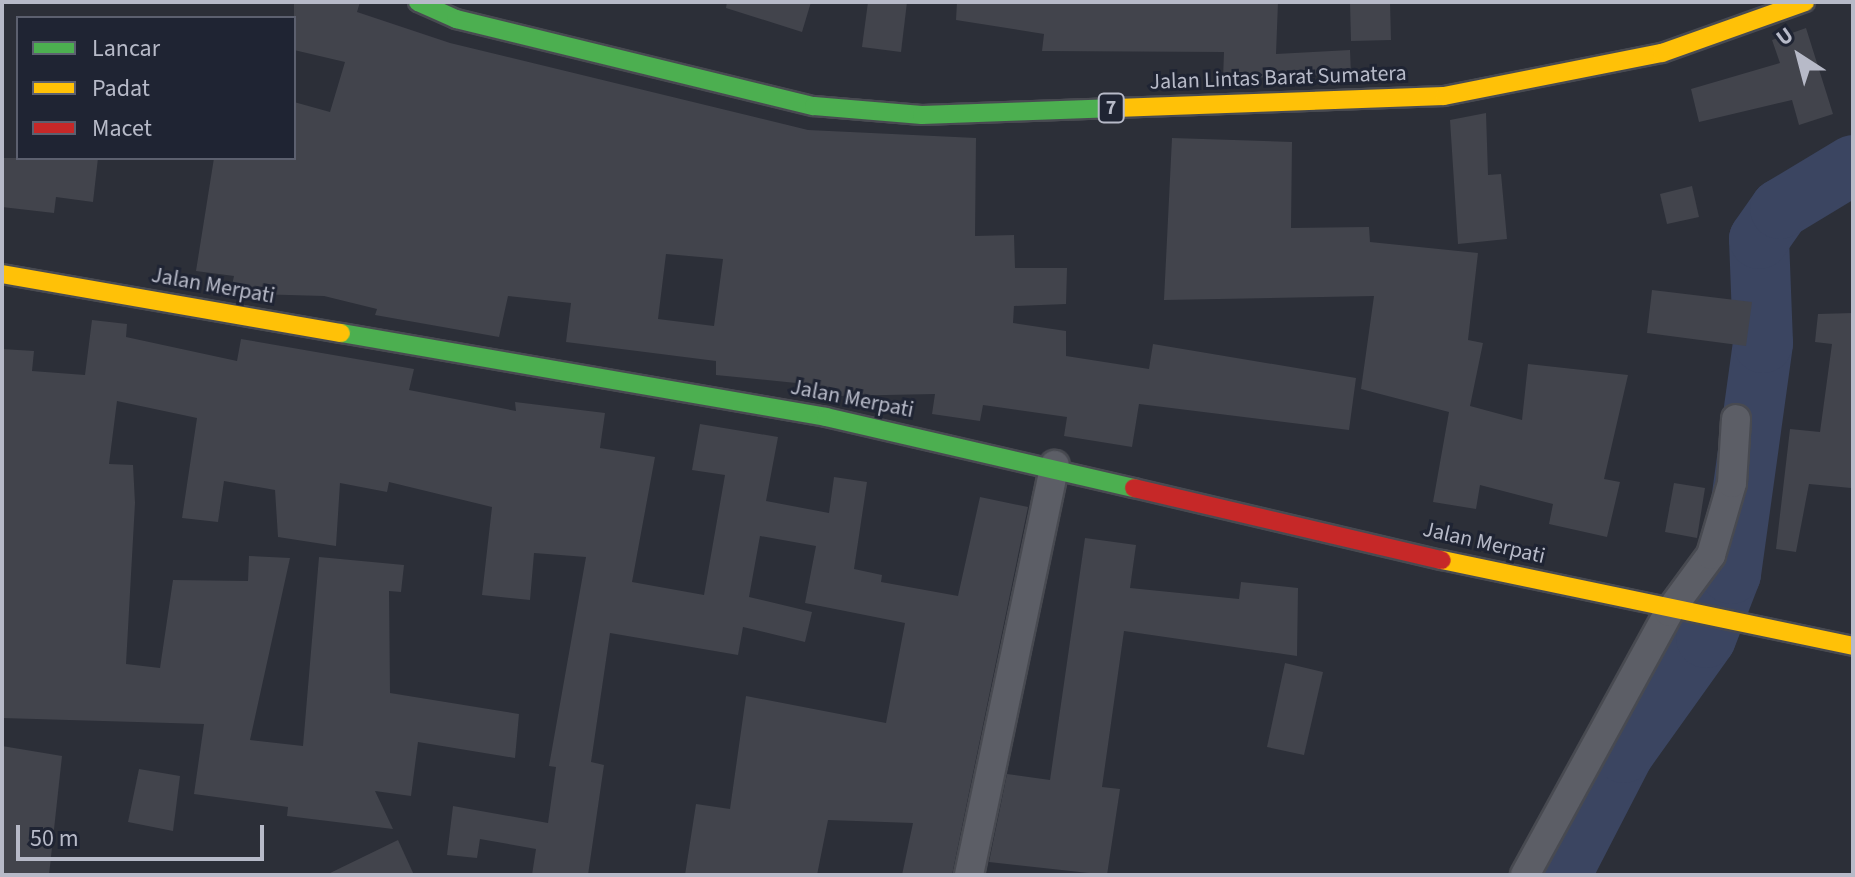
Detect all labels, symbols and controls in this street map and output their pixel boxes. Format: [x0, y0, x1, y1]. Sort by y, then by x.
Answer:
legend [16, 16, 296, 160]
north arrow [1759, 16, 1839, 96]
text: U [1770, 19, 1800, 54]
text: Lancar [92, 31, 160, 66]
street label: Jalan Lintas Barat Sumatera [1149, 60, 1407, 96]
text: Padat [92, 71, 150, 106]
road number: 7 [1097, 92, 1125, 124]
text: Macet [92, 111, 152, 146]
street label: Jalan Merpati [149, 262, 277, 310]
street label: Jalan Merpati [788, 374, 916, 424]
street label: Jalan Merpati [1420, 516, 1548, 570]
scale bar [20, 809, 268, 859]
text: 50 m [30, 821, 79, 856]

